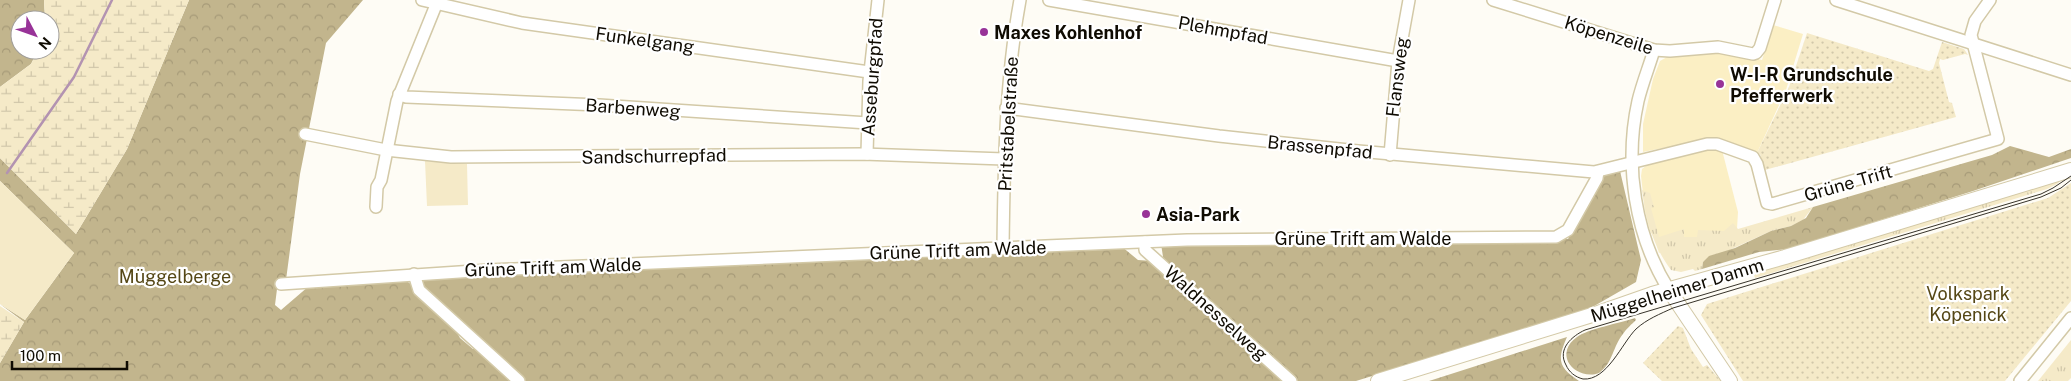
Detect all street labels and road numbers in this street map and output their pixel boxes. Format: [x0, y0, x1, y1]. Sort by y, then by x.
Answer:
street label: Plehmpfad [1176, 12, 1270, 48]
street label: Köpenzeile [1562, 12, 1656, 58]
street label: Asseburgpfad [857, 17, 887, 137]
street label: Funkelgang [594, 23, 696, 57]
street label: Flansweg [1382, 36, 1412, 118]
street label: Pritstabelstraße [994, 56, 1022, 192]
street label: Barbenweg [585, 94, 681, 122]
street label: Brassenpfad [1266, 131, 1374, 163]
street label: Sandschurrepfad [581, 144, 727, 168]
street label: Grüne Trift [1801, 160, 1895, 206]
street label: Grüne Trift am Walde [1275, 228, 1451, 249]
street label: Grüne Trift am Walde [869, 236, 1047, 264]
street label: Grüne Trift am Walde [464, 253, 642, 281]
street label: Müggelheimer Damm [1588, 254, 1766, 326]
street label: Waldnesselweg [1160, 261, 1272, 365]

